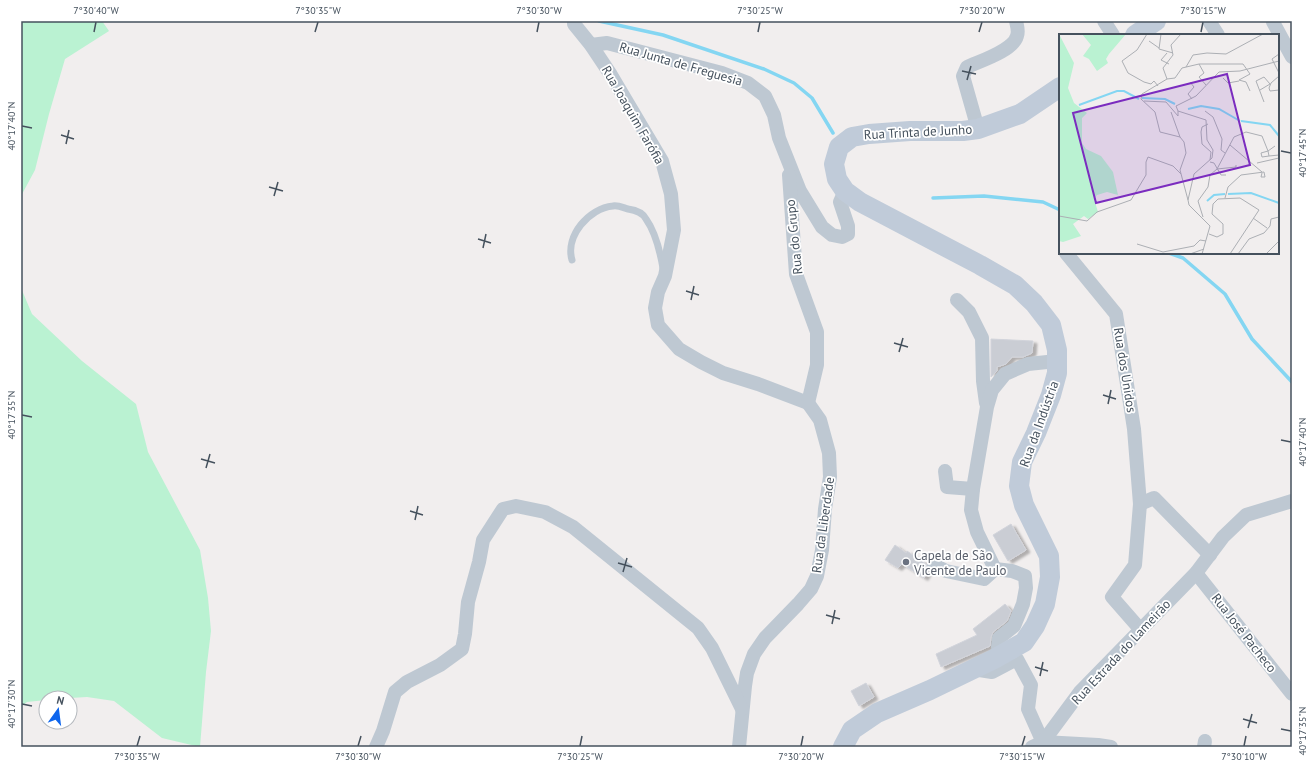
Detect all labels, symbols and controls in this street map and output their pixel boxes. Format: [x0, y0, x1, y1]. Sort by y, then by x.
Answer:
text: 7°30'40"W [73, 4, 120, 17]
text: 7°30'35"W [295, 4, 342, 17]
text: 7°30'30"W [516, 4, 563, 17]
text: 7°30'25"W [737, 4, 784, 17]
text: 7°30'20"W [959, 4, 1006, 17]
text: 7°30'15"W [1180, 4, 1227, 17]
inset map [1059, 34, 1279, 254]
street label: Rua Junta de Freguesia [617, 38, 745, 90]
street label: Rua Joaquim Farófia [598, 63, 668, 167]
text: 40°17'40"N [5, 101, 18, 151]
street label: Rua Trinta de Junho [863, 121, 973, 143]
text: 40°17'45"N [1296, 128, 1309, 178]
street label: Rua do Grupo [782, 199, 806, 275]
street label: Rua dos Unidos [1110, 326, 1140, 414]
street label: Rua da Indústria [1016, 379, 1062, 469]
text: 40°17'35"N [5, 390, 18, 440]
text: 40°17'40"N [1296, 417, 1309, 467]
street label: Rua da Liberdade [808, 476, 838, 574]
place label: Capela de São Vicente de Paulo [913, 547, 1007, 579]
marker: Capela de São Vicente de Paulo [901, 557, 911, 567]
street label: Rua José Pacheco [1208, 590, 1280, 676]
street label: Rua Estrada do Lameirão [1068, 596, 1174, 708]
text: 40°17'30"N [5, 679, 18, 729]
north arrow [38, 690, 78, 730]
text: N [55, 693, 66, 708]
text: 40°17'35"N [1296, 706, 1309, 756]
text: 7°30'35"W [114, 750, 161, 763]
text: 7°30'30"W [335, 750, 382, 763]
text: 7°30'25"W [557, 750, 604, 763]
text: 7°30'20"W [778, 750, 825, 763]
text: 7°30'15"W [999, 750, 1046, 763]
text: 7°30'10"W [1221, 750, 1268, 763]

